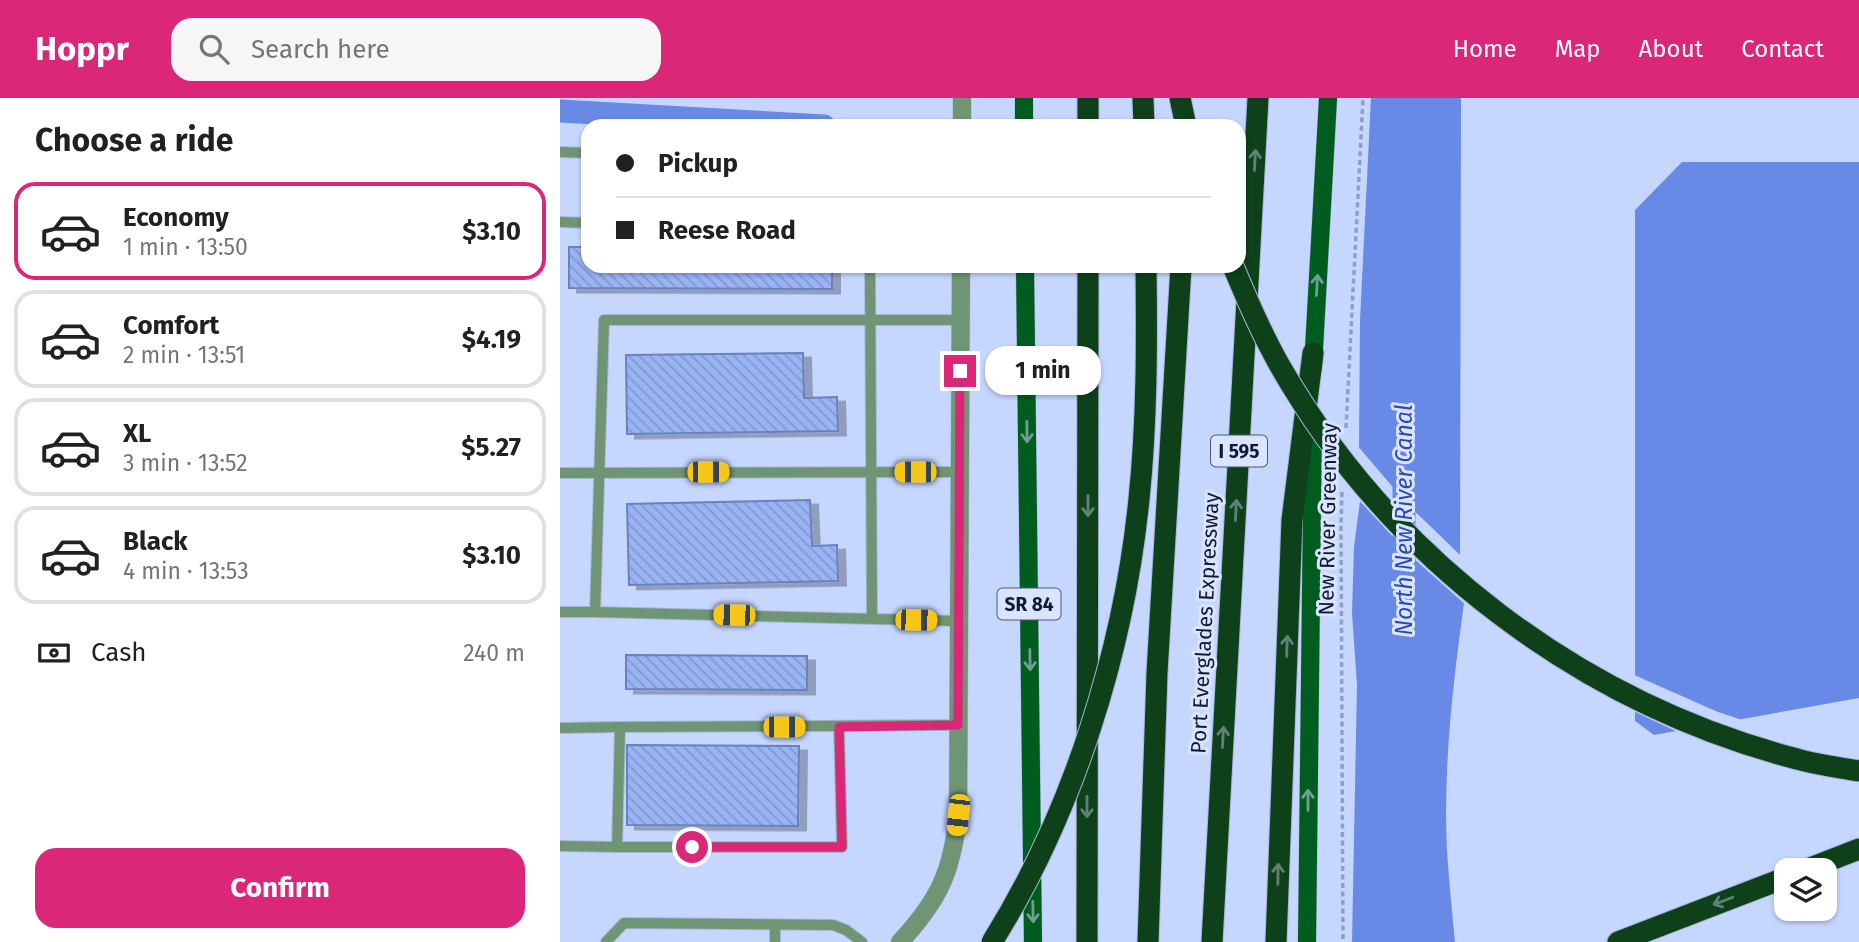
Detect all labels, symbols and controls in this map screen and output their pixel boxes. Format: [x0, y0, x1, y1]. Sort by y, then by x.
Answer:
search box [171, 18, 661, 81]
text: Hoppr [35, 29, 129, 69]
icon: search [195, 30, 233, 68]
text: Search here [251, 34, 390, 65]
text: Home [1453, 35, 1517, 63]
text: Map [1555, 35, 1601, 63]
text: About [1639, 35, 1703, 63]
text: Contact [1741, 35, 1824, 63]
text: Choose a ride [35, 121, 233, 159]
text: Pickup [658, 148, 738, 179]
one-way arrow [1249, 149, 1262, 172]
icon: car [39, 200, 102, 263]
text: Economy [123, 202, 229, 233]
text: Reese Road [658, 215, 796, 246]
text: $3.10 [462, 216, 521, 247]
text: 1 min · 13:50 [123, 233, 248, 261]
one-way arrow [1311, 274, 1324, 297]
icon: car [39, 308, 102, 371]
text: Comfort [123, 310, 219, 341]
text: $4.19 [462, 324, 521, 355]
text: 2 min · 13:51 [123, 341, 245, 369]
callout: 1 min [984, 346, 1100, 396]
route end [944, 355, 976, 387]
text: 1 min [1015, 356, 1071, 384]
water label: North New River Canal [1390, 404, 1418, 636]
icon: car [39, 416, 102, 479]
text: XL [123, 418, 151, 449]
one-way arrow [1020, 420, 1034, 443]
street label: New River Greenway [1313, 422, 1343, 616]
text: $5.27 [461, 432, 521, 463]
road number: I 595 [1211, 436, 1267, 466]
text: 3 min · 13:52 [123, 449, 248, 477]
car [688, 462, 730, 483]
car [895, 462, 937, 483]
street label: Port Everglades Expressway [1185, 491, 1225, 754]
one-way arrow [1081, 494, 1095, 517]
one-way arrow [1229, 498, 1242, 521]
icon: car [39, 524, 102, 587]
text: Black [123, 526, 188, 557]
text: $3.10 [462, 540, 521, 571]
text: 4 min · 13:53 [123, 557, 249, 585]
road number: SR 84 [998, 589, 1060, 620]
car [713, 604, 756, 626]
car [895, 609, 938, 631]
icon: cash [35, 634, 73, 672]
one-way arrow [1280, 635, 1293, 658]
text: Cash [91, 637, 147, 668]
text: 240 m [463, 639, 525, 667]
one-way arrow [1023, 648, 1037, 671]
car [764, 717, 806, 738]
one-way arrow [1217, 726, 1230, 748]
one-way arrow [1301, 789, 1315, 812]
car [946, 793, 971, 837]
one-way arrow [1080, 795, 1094, 818]
route start [676, 831, 708, 863]
button: Confirm [35, 848, 525, 928]
map controls [1774, 858, 1837, 921]
button: layers [1774, 858, 1837, 921]
one-way arrow [1271, 863, 1284, 886]
one-way arrow [1713, 896, 1734, 909]
one-way arrow [1026, 900, 1039, 923]

